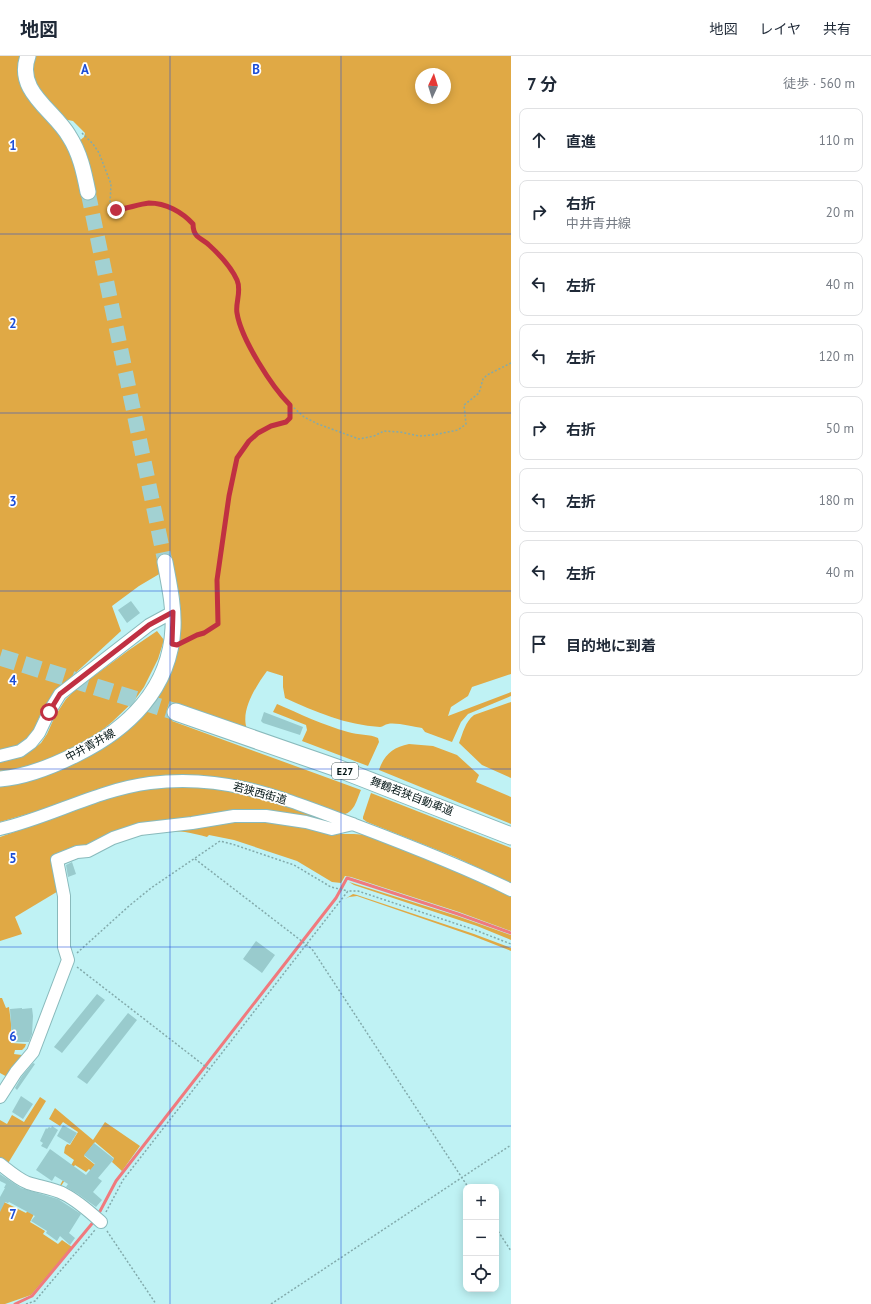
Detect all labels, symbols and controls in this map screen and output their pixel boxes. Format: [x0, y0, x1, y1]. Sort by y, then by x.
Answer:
text: 地図 [20, 17, 58, 41]
text: 地図 [709, 20, 737, 38]
text: レイヤ [759, 20, 801, 38]
text: 共有 [823, 20, 851, 38]
text: A [81, 61, 89, 78]
text: B [252, 61, 260, 78]
north arrow [415, 68, 451, 104]
text: 7 分 [527, 73, 557, 95]
text: 徒歩 · 560 m [783, 75, 855, 92]
icon: ahead [528, 129, 550, 151]
text: 直進 [566, 132, 596, 151]
text: 110 m [819, 132, 854, 149]
text: 1 [9, 137, 17, 154]
text: 右折 [566, 194, 596, 213]
route end [107, 201, 125, 219]
icon: right [528, 201, 550, 223]
text: 20 m [826, 204, 854, 221]
text: 中井青井線 [566, 215, 631, 232]
icon: left [528, 273, 550, 295]
text: 左折 [566, 276, 596, 295]
text: 40 m [826, 276, 854, 293]
text: 2 [9, 315, 17, 332]
icon: left [528, 345, 550, 367]
text: 左折 [566, 348, 596, 367]
text: 120 m [819, 348, 854, 365]
icon: right [528, 417, 550, 439]
text: 右折 [566, 420, 596, 439]
text: 50 m [826, 420, 854, 437]
icon: left [528, 489, 550, 511]
text: 左折 [566, 492, 596, 511]
text: 180 m [819, 492, 854, 509]
text: 3 [9, 493, 17, 510]
icon: left [528, 561, 550, 583]
text: 左折 [566, 564, 596, 583]
text: 40 m [826, 564, 854, 581]
icon: arrive [528, 633, 550, 655]
text: 目的地に到着 [566, 636, 656, 655]
text: 4 [9, 672, 17, 689]
route start [40, 703, 58, 721]
street label: 中井青井線 [63, 726, 117, 764]
road number: E27 [332, 763, 358, 779]
street label: 舞鶴若狭自動車道 [368, 774, 456, 818]
street label: 若狭西街道 [232, 779, 288, 807]
text: 5 [9, 850, 17, 867]
text: 6 [9, 1028, 17, 1045]
map controls [463, 1184, 499, 1292]
button: + [463, 1184, 499, 1220]
text: 7 [9, 1206, 17, 1223]
button: − [463, 1220, 499, 1256]
button: locate [463, 1256, 499, 1292]

